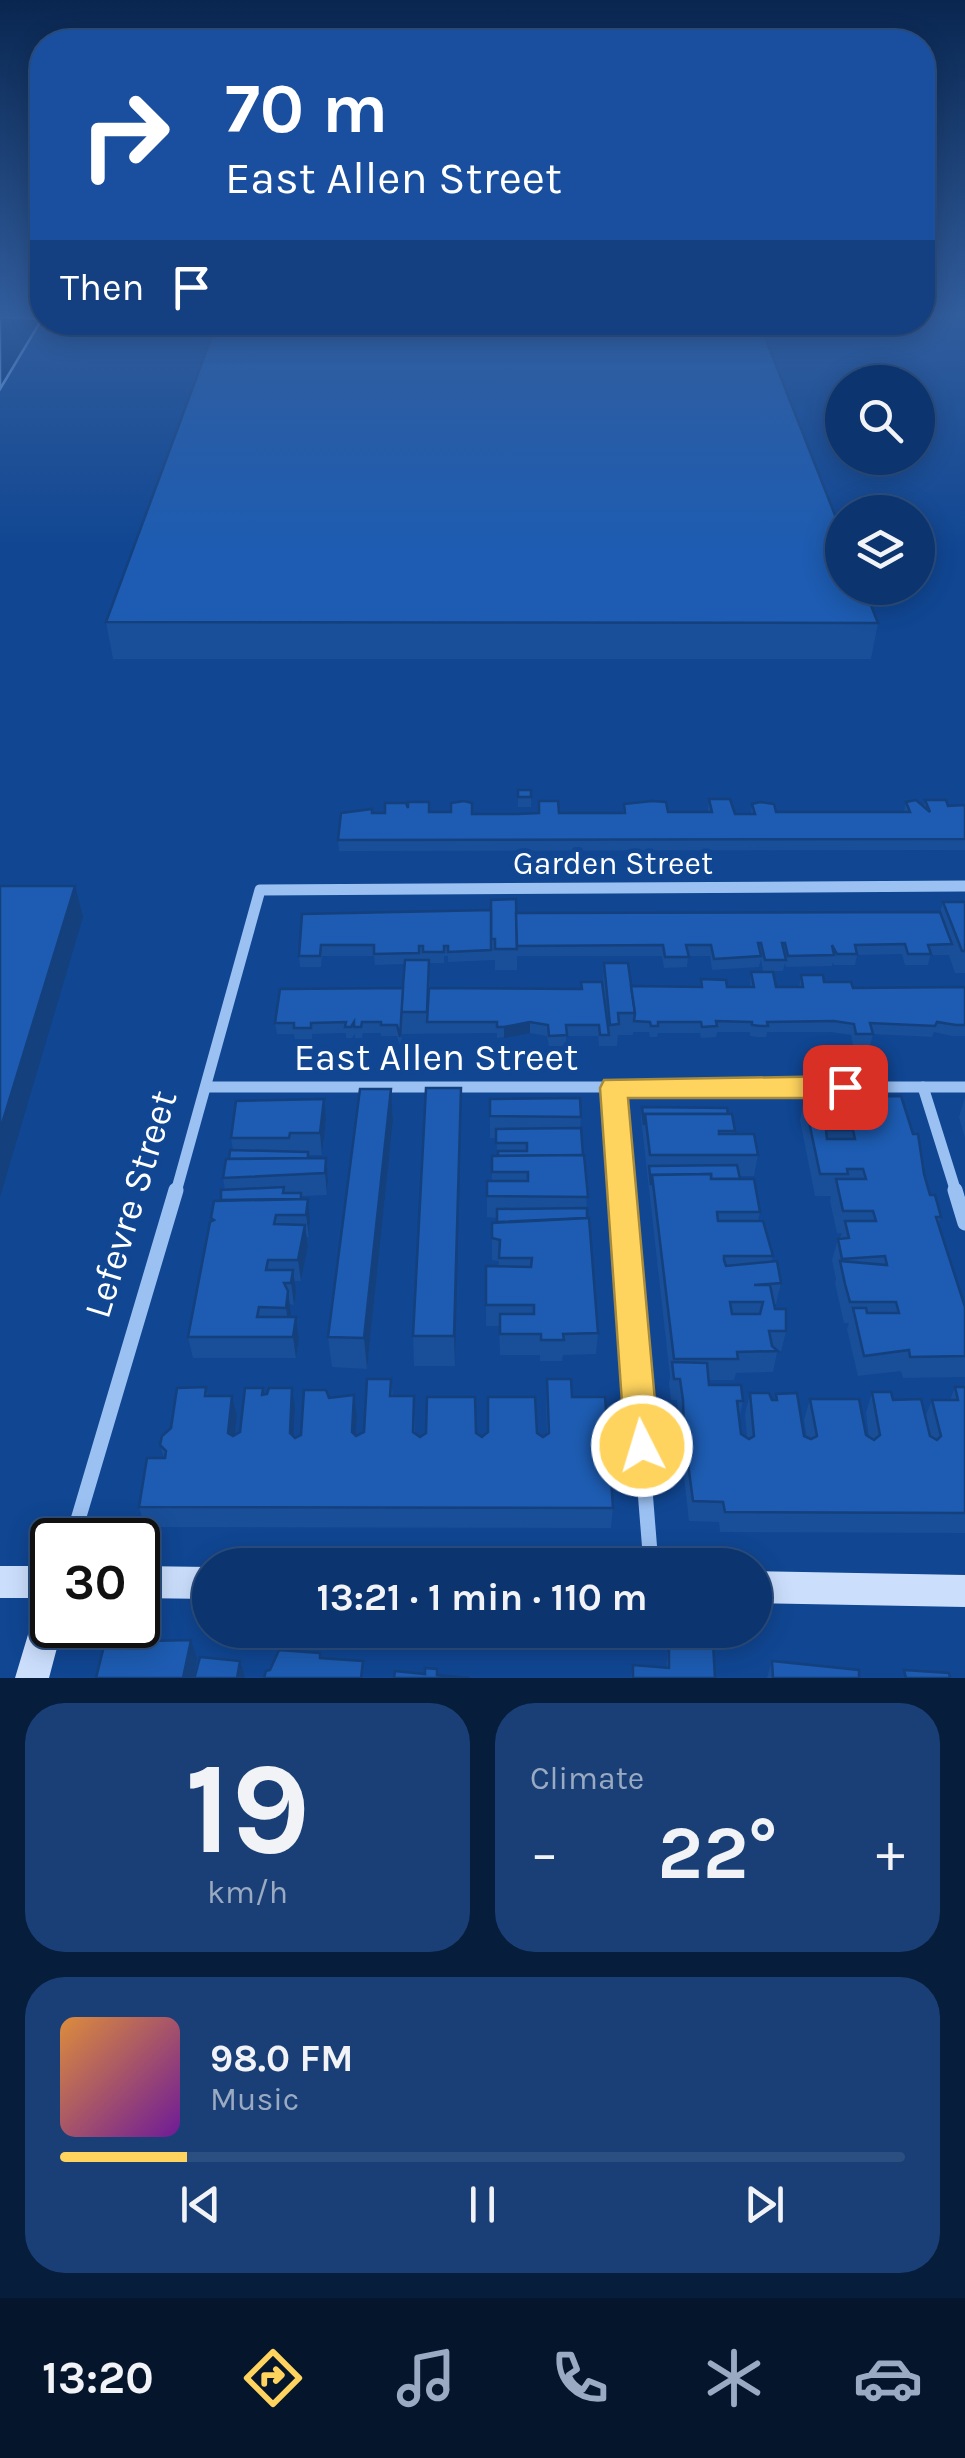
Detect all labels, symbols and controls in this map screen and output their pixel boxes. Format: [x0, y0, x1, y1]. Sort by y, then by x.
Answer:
text: 70 m [225, 68, 388, 150]
icon: right [60, 70, 190, 200]
text: East Allen Street [225, 152, 562, 204]
icon: arrive [164, 260, 219, 315]
text: Then [60, 265, 144, 310]
map controls [825, 365, 935, 605]
button: search [825, 365, 935, 475]
button: layers [825, 495, 935, 605]
street label: Garden Street [513, 845, 713, 882]
street label: East Allen Street [294, 1035, 578, 1080]
pin [803, 1045, 888, 1130]
icon: arrive [818, 1060, 873, 1115]
street label: Lefevre Street [75, 1085, 186, 1323]
position arrow [590, 1394, 694, 1498]
speed limit sign: 30 [30, 1518, 160, 1648]
text: 13:21 · 1 min · 110 m [317, 1575, 647, 1620]
text: 19 [185, 1733, 310, 1885]
text: Climate [530, 1760, 644, 1797]
text: 22° [658, 1809, 777, 1897]
text: − [530, 1821, 559, 1885]
text: + [876, 1821, 905, 1885]
text: km/h [207, 1874, 288, 1911]
text: 98.0 FM [210, 2036, 354, 2081]
text: Music [210, 2081, 299, 2118]
icon: previous [173, 2177, 228, 2232]
icon: pause [455, 2177, 510, 2232]
icon: next [737, 2177, 792, 2232]
icon: directions [238, 2343, 308, 2413]
icon: music [391, 2343, 461, 2413]
icon: phone [545, 2343, 615, 2413]
icon: climate [699, 2343, 769, 2413]
icon: car [853, 2343, 923, 2413]
text: 13:20 [42, 2352, 154, 2404]

